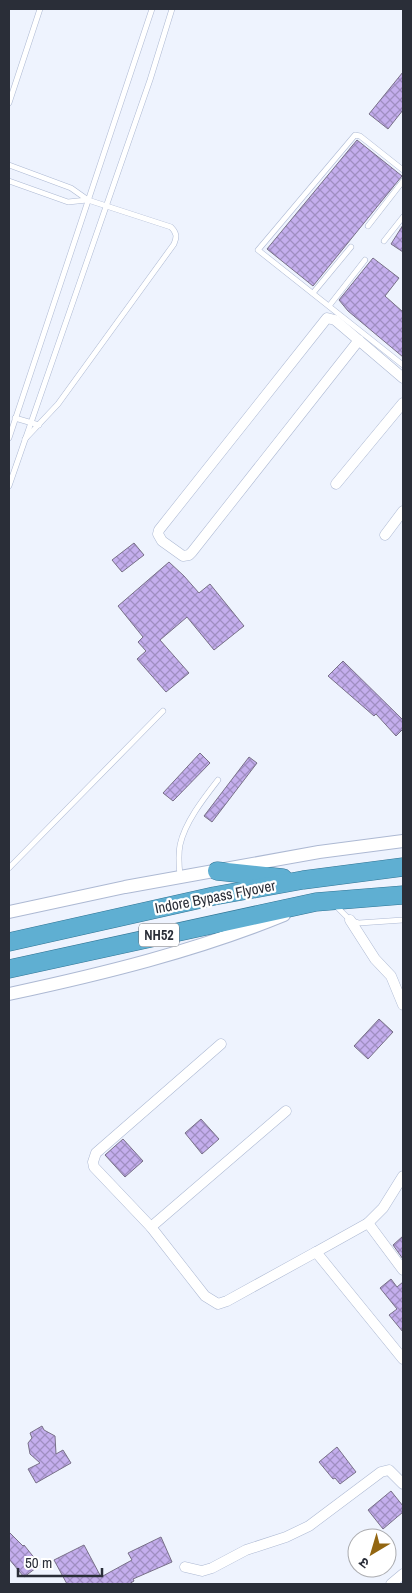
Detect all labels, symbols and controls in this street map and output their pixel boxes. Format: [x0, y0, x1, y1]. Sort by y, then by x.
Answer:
street label: Indore Bypass Flyover [153, 875, 277, 918]
road number: NH52 [139, 924, 179, 946]
north arrow [347, 1528, 397, 1578]
scale bar [18, 1546, 101, 1578]
text: 50 m [25, 1552, 52, 1573]
text: उ [355, 1553, 373, 1573]

